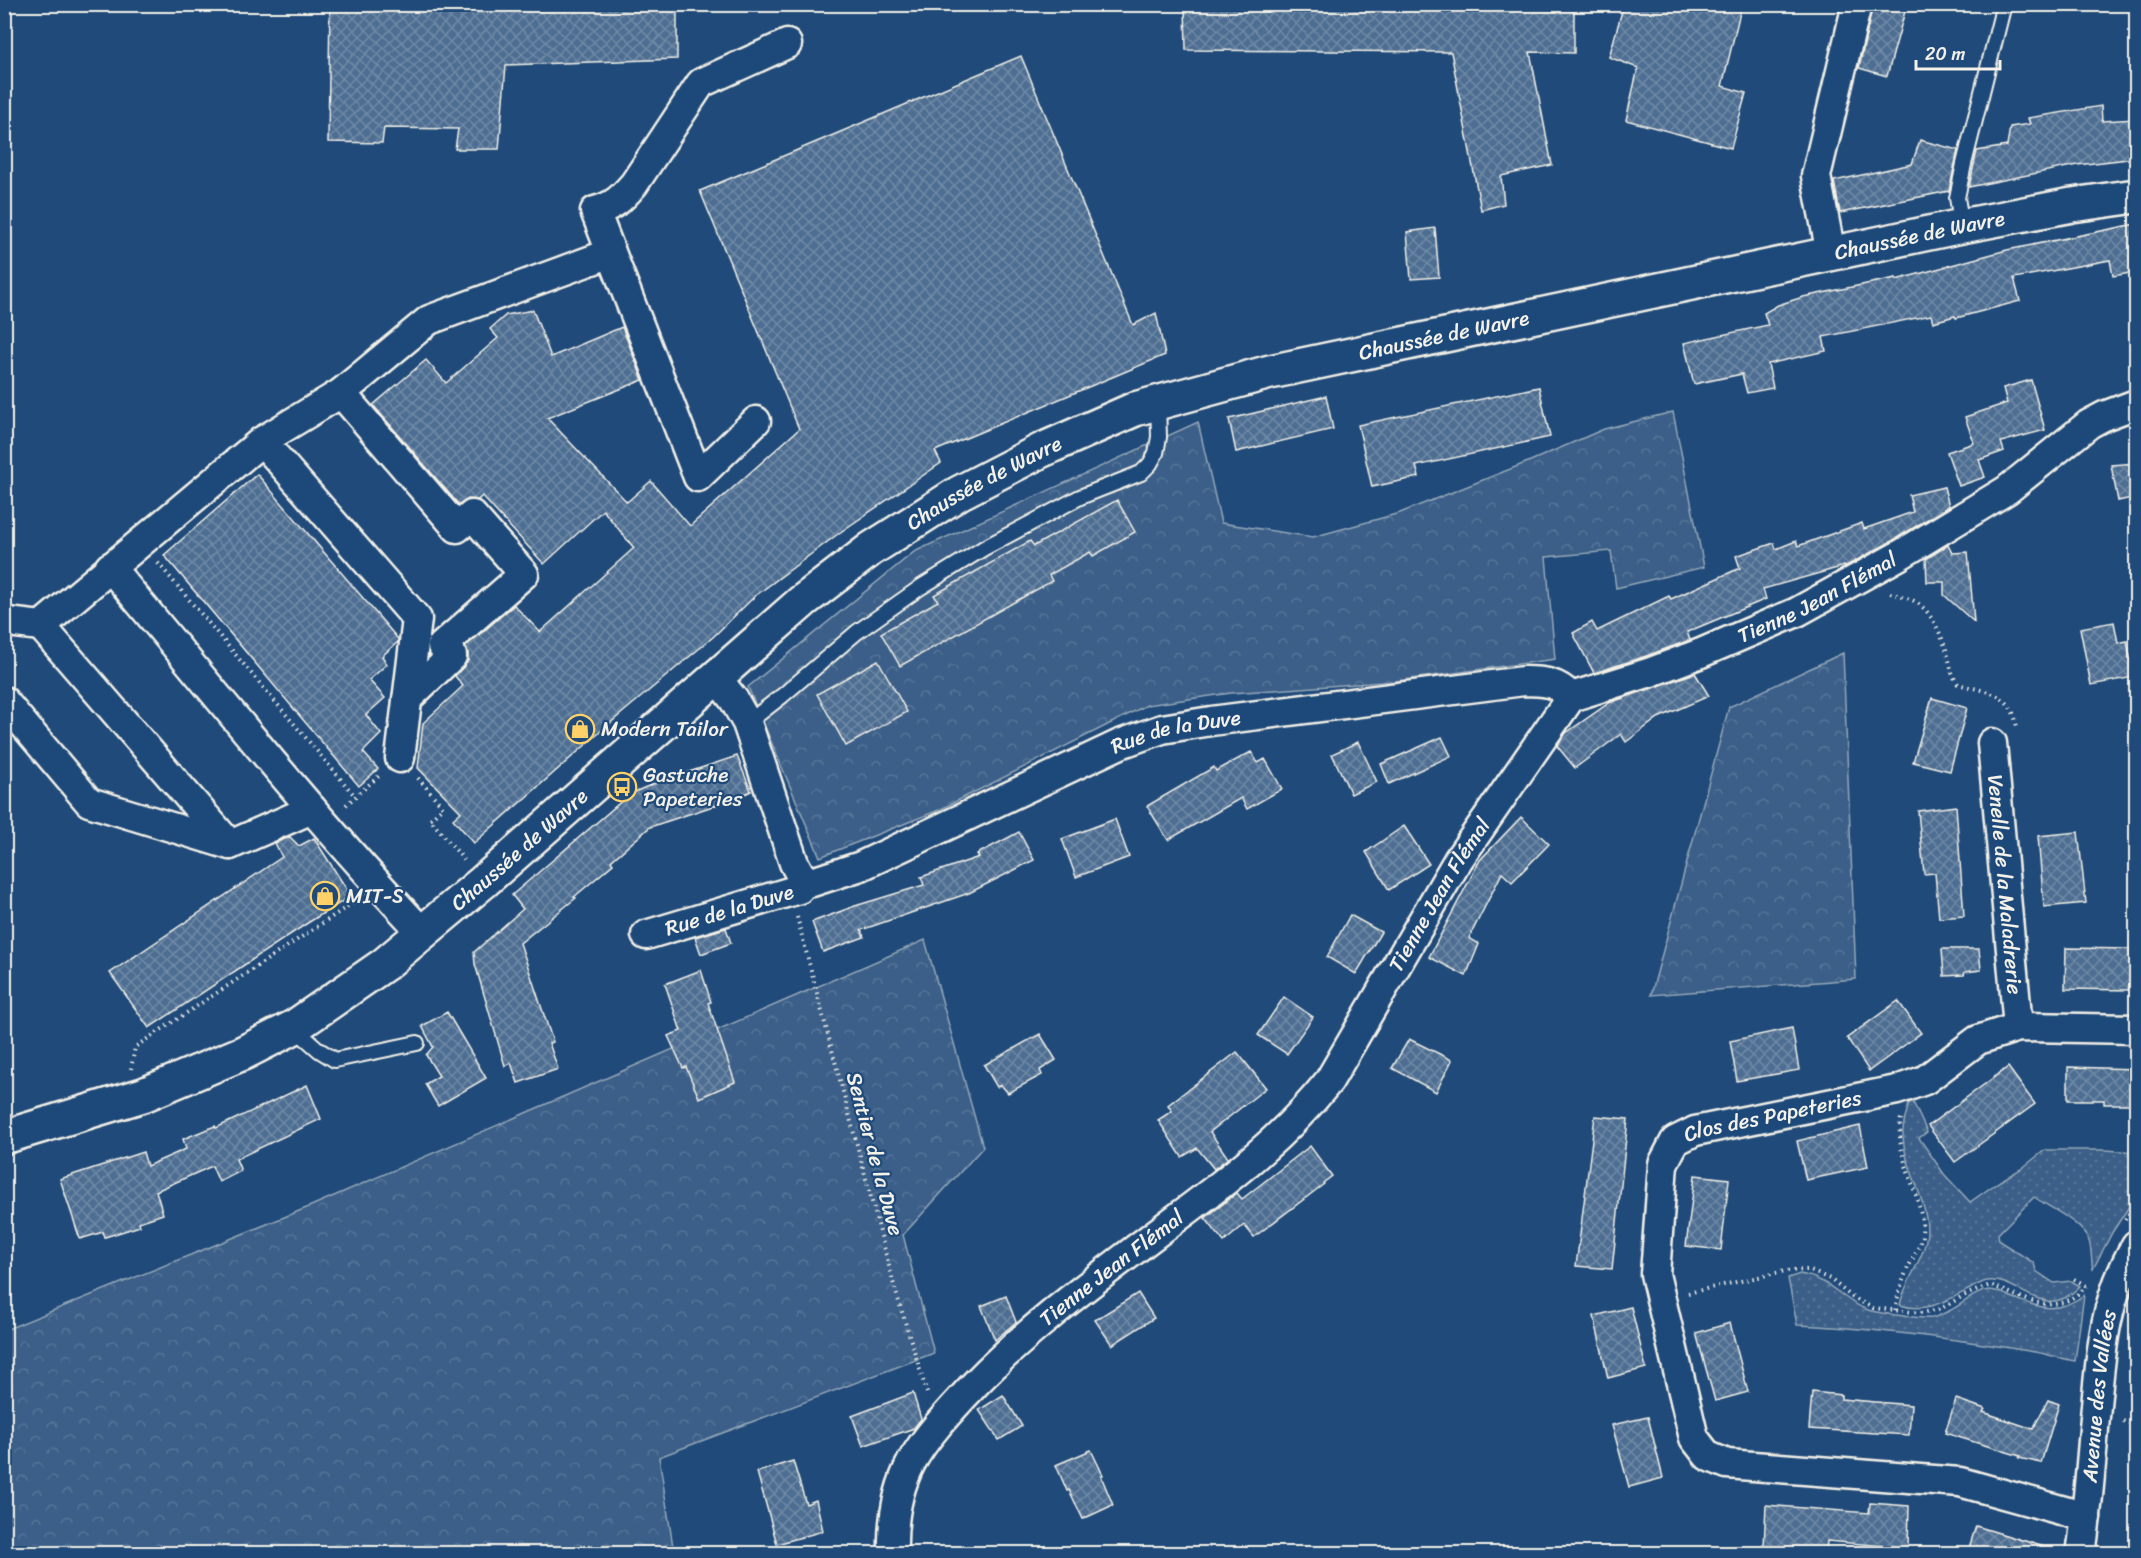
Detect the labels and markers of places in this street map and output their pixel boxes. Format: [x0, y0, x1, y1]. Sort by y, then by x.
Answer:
place label: Modern Tailor [601, 710, 729, 748]
shop icon: Modern Tailor [564, 713, 596, 745]
place label: Gastuche Papeteries [643, 756, 743, 818]
bus stop icon: Gastuche Papeteries [606, 771, 638, 803]
place label: MIT-S [346, 877, 404, 915]
shop icon: MIT-S [309, 880, 341, 912]

